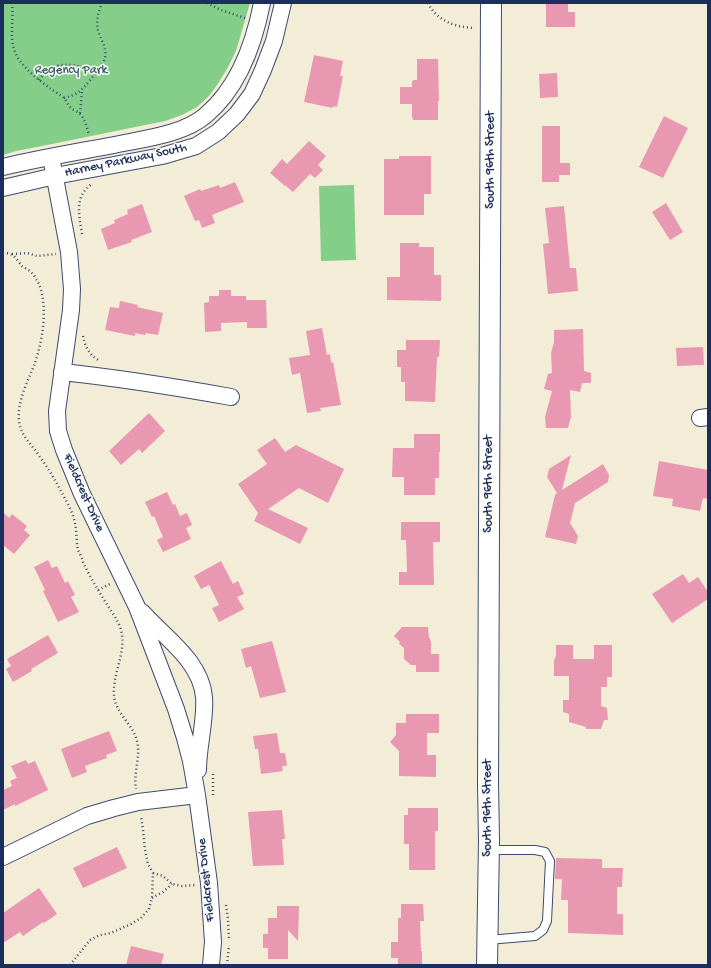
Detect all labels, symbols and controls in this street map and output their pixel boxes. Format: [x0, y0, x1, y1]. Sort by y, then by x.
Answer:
park label: Regency Park [35, 63, 107, 79]
street label: South 96th Street [483, 111, 499, 209]
street label: Harney Parkway South [64, 140, 188, 182]
street label: South 96th Street [481, 435, 497, 533]
street label: Fieldcrest Drive [59, 452, 107, 534]
street label: South 96th Street [480, 759, 496, 857]
street label: Fieldcrest Drive [195, 837, 219, 923]

